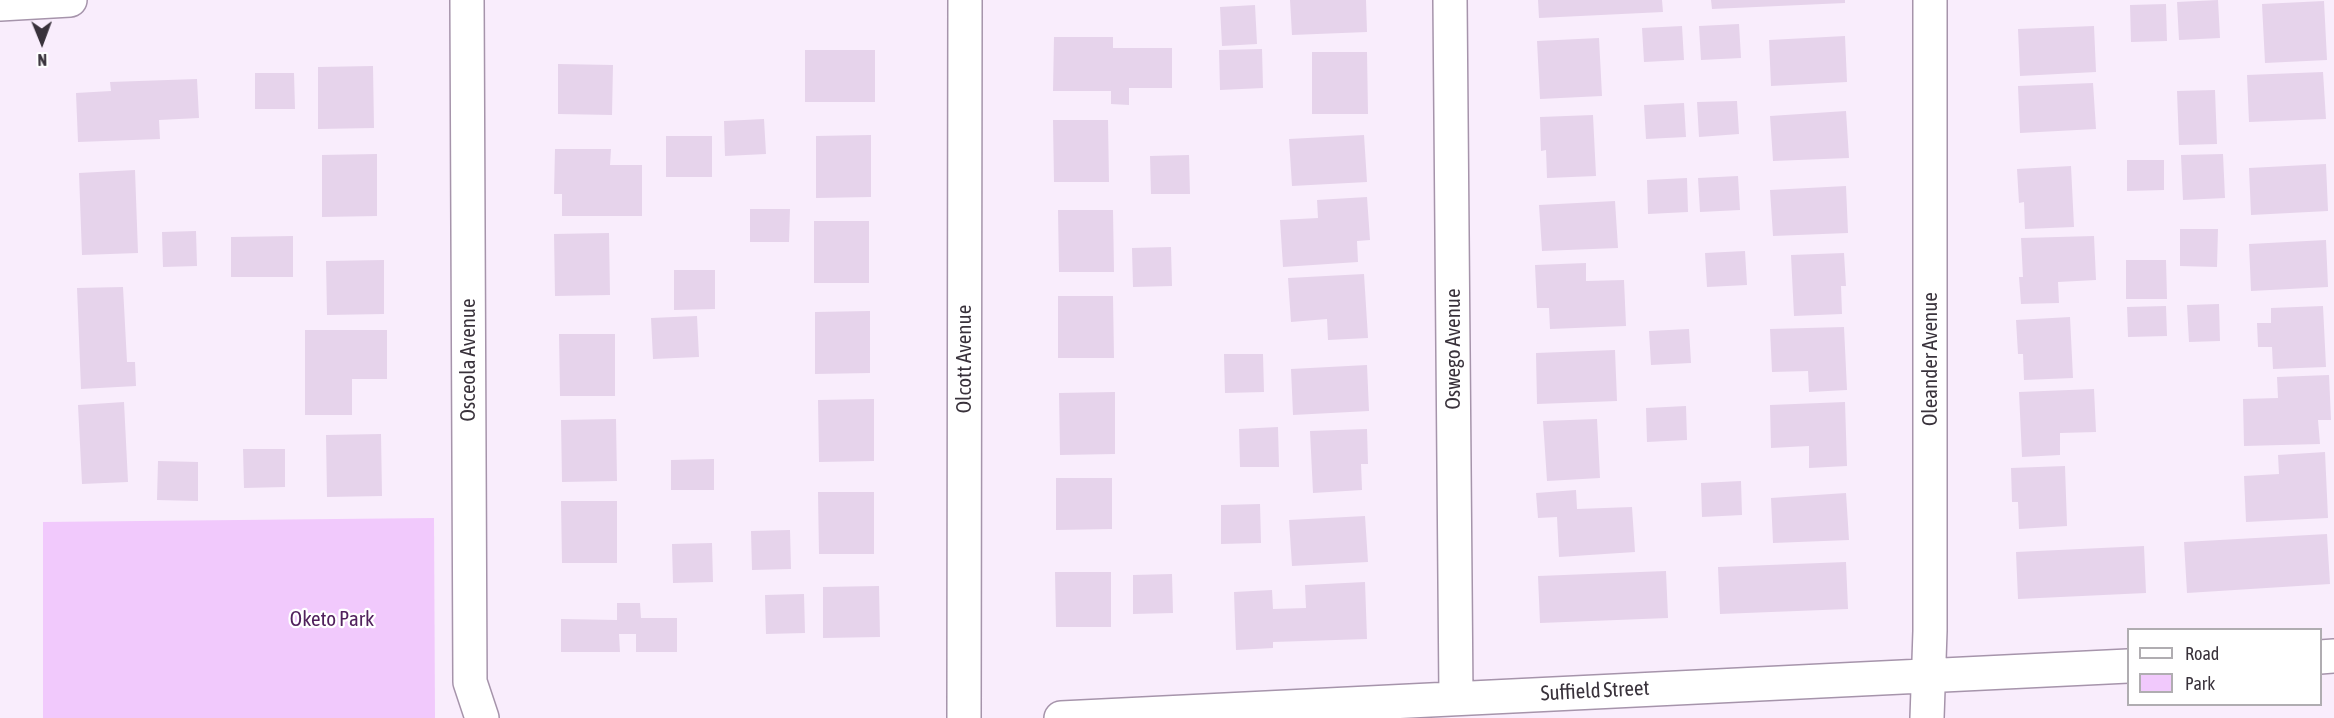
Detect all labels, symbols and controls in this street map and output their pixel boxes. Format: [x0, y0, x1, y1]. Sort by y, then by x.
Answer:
north arrow [12, 12, 72, 72]
text: N [37, 51, 47, 69]
street label: Oswego Avenue [1440, 288, 1466, 410]
street label: Oleander Avenue [1917, 292, 1943, 426]
street label: Osceola Avenue [455, 298, 481, 422]
street label: Olcott Avenue [951, 305, 977, 413]
park label: Oketo Park [290, 606, 374, 632]
legend [2127, 628, 2322, 706]
text: Road [2185, 643, 2219, 664]
text: Park [2185, 673, 2215, 694]
street label: Suffield Street [1540, 676, 1650, 706]

